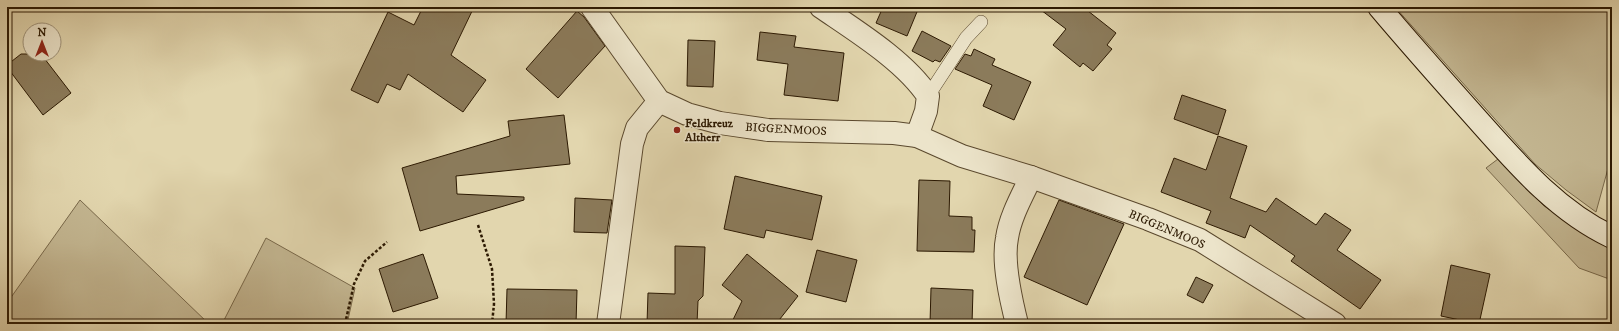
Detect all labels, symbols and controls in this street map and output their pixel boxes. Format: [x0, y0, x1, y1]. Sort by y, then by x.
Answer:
north arrow [22, 22, 62, 62]
text: N [37, 26, 47, 40]
place label: Feldkreuz Altherr [684, 116, 734, 145]
street label: BIGGENMOOS [745, 120, 827, 139]
marker: Feldkreuz Altherr [672, 125, 682, 135]
street label: BIGGENMOOS [1126, 207, 1207, 252]

